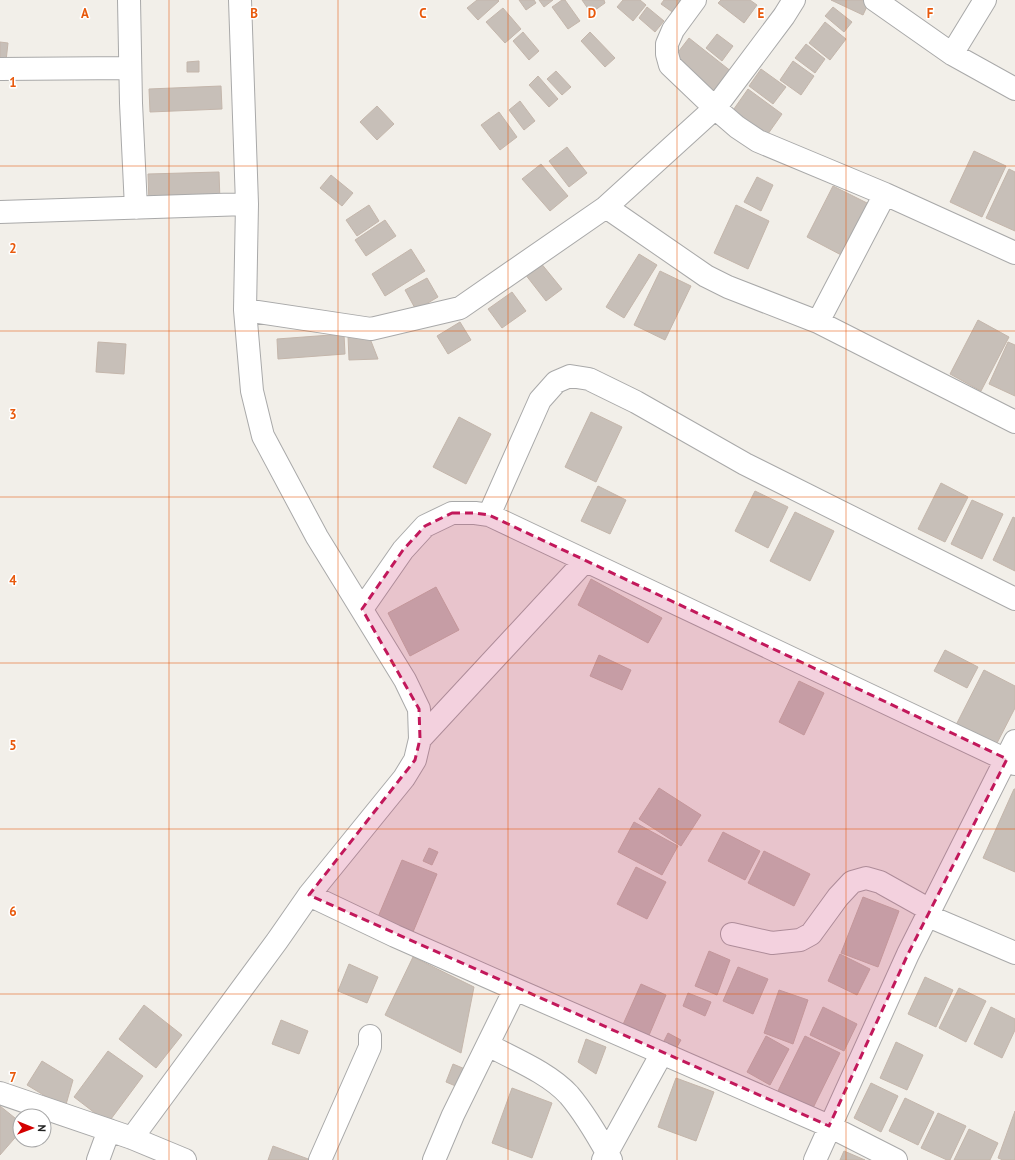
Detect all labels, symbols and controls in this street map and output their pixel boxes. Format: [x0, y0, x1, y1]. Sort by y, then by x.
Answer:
text: A [81, 5, 89, 22]
text: B [250, 5, 258, 22]
text: C [419, 5, 427, 22]
text: D [588, 5, 596, 22]
text: E [758, 5, 765, 22]
text: F [927, 5, 934, 22]
text: 1 [9, 74, 17, 91]
text: 2 [9, 240, 17, 257]
text: 3 [9, 406, 17, 423]
text: 4 [9, 572, 17, 589]
text: 5 [9, 737, 17, 754]
text: 6 [9, 903, 17, 920]
text: 7 [9, 1069, 17, 1086]
north arrow [12, 1108, 52, 1148]
text: N [35, 1124, 49, 1132]

